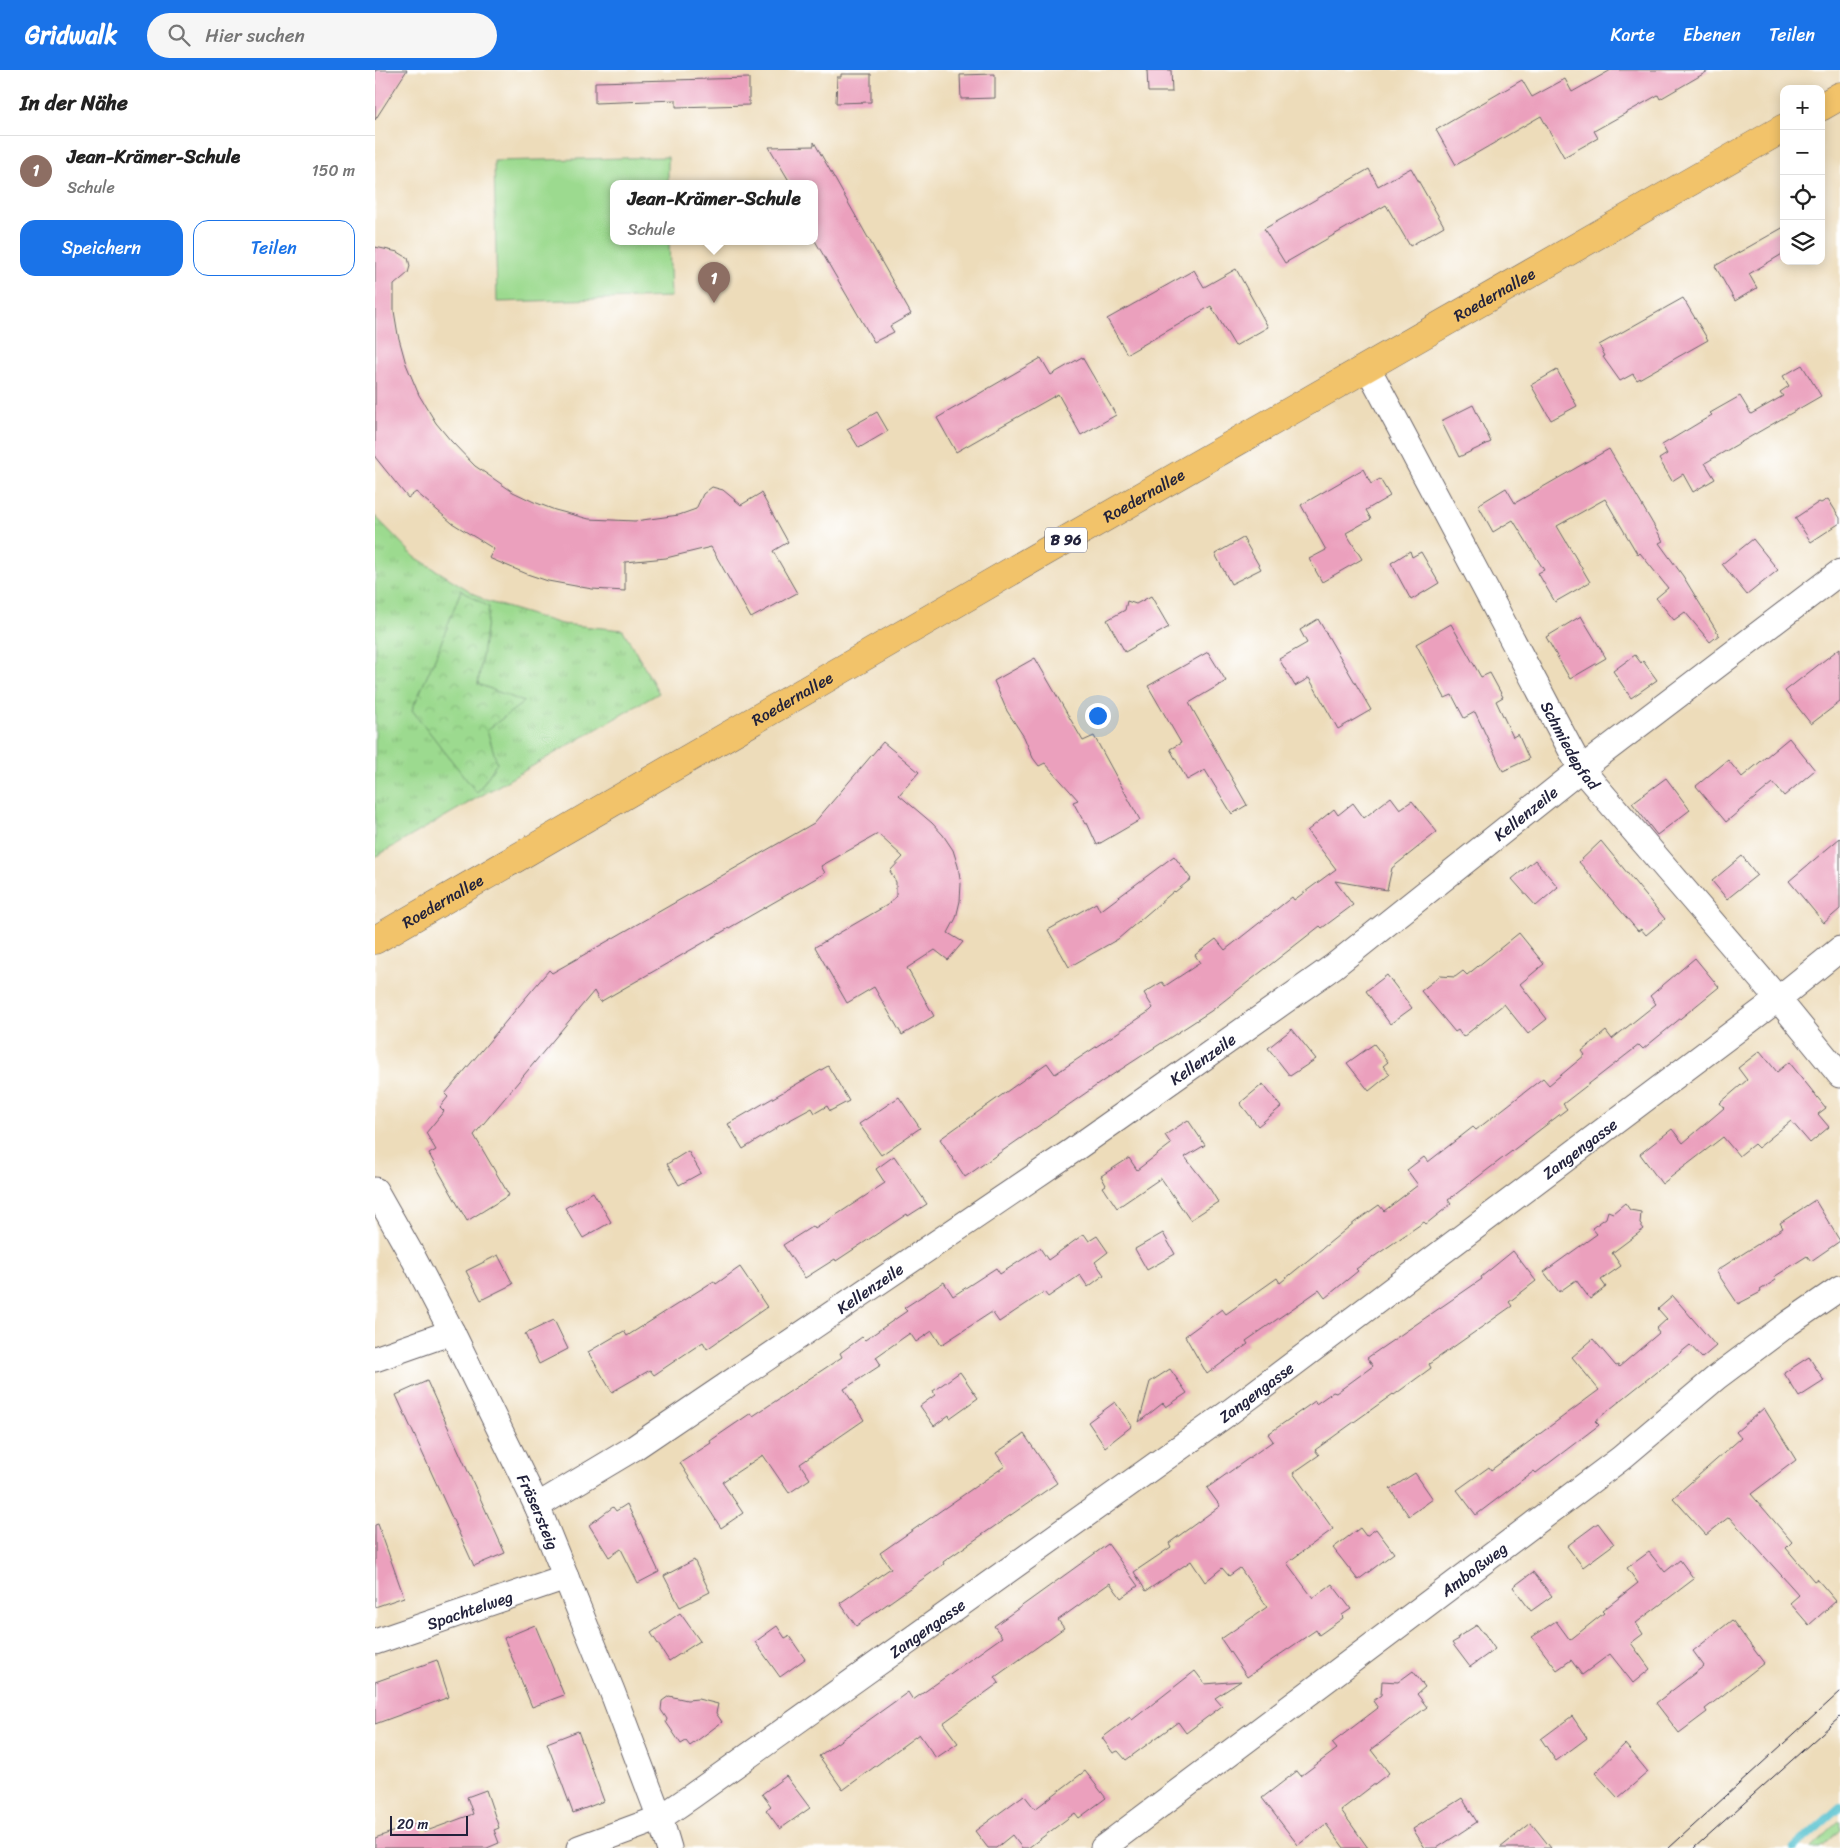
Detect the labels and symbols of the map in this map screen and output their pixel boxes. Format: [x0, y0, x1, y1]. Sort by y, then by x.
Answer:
street label: Roedernallee [1448, 259, 1541, 329]
pin: 1 [698, 262, 730, 303]
street label: Roedernallee [1097, 460, 1190, 530]
road number: B 96 [1045, 528, 1087, 552]
street label: Roedernallee [746, 663, 839, 734]
street label: Schmiedepfad [1533, 695, 1608, 798]
your location [1085, 703, 1111, 729]
street label: Kellenzeile [1487, 778, 1565, 848]
street label: Roedernallee [396, 865, 489, 936]
street label: Kellenzeile [1163, 1025, 1242, 1093]
street label: Zangengasse [1535, 1110, 1624, 1187]
street label: Kellenzeile [830, 1255, 910, 1322]
street label: Zangengasse [1212, 1354, 1300, 1430]
street label: Fräsersteig [509, 1469, 568, 1554]
street label: Amboßweg [1433, 1534, 1514, 1605]
street label: Spachtelweg [423, 1582, 517, 1638]
street label: Zangengasse [882, 1591, 972, 1666]
scale bar [390, 1813, 467, 1836]

